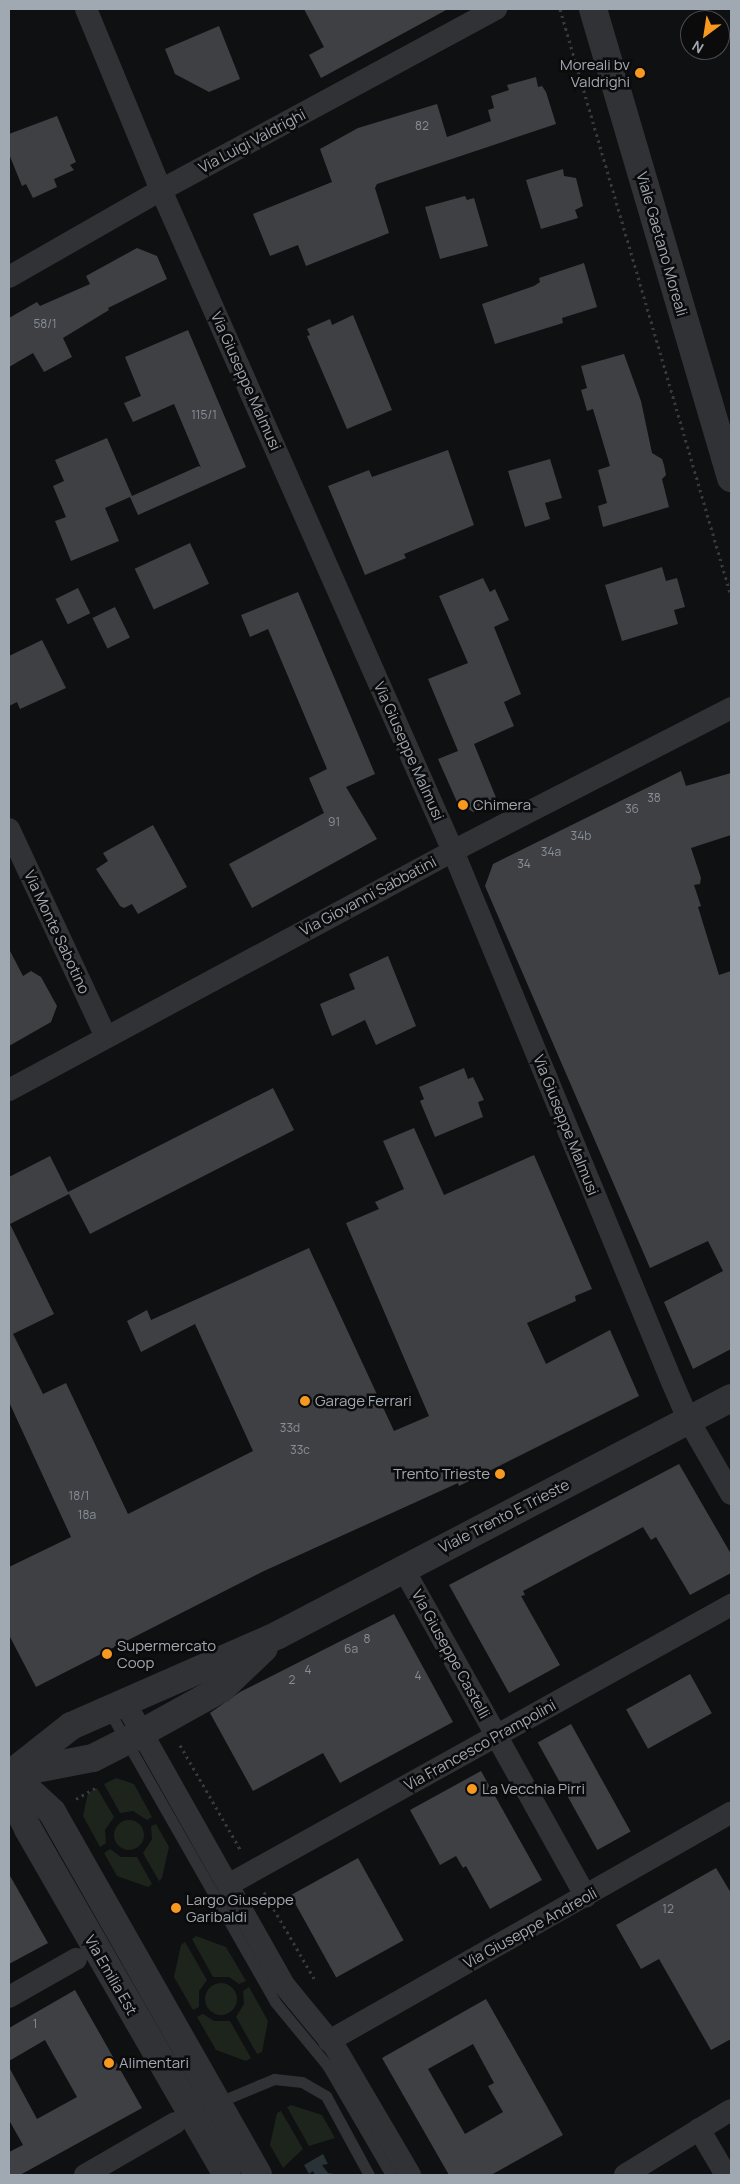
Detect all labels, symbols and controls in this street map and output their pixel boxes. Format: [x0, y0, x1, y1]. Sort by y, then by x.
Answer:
north arrow [680, 10, 730, 60]
text: N [688, 37, 707, 58]
place label: Moreali bv Valdrighi [560, 55, 630, 90]
marker: Moreali bv Valdrighi [634, 67, 646, 79]
street label: Via Luigi Valdrighi [196, 105, 308, 177]
house number: 82 [415, 119, 429, 133]
street label: Viale Gaetano Moreali [633, 170, 691, 318]
street label: Via Giuseppe Malmusi [207, 309, 285, 453]
house number: 58/1 [33, 317, 57, 331]
house number: 115/1 [191, 408, 217, 422]
street label: Via Giuseppe Malmusi [370, 679, 448, 823]
house number: 38 [647, 791, 661, 805]
place label: Chimera [473, 796, 531, 814]
marker: Chimera [457, 799, 469, 811]
house number: 36 [625, 802, 639, 816]
house number: 91 [328, 815, 340, 829]
house number: 34b [571, 829, 591, 843]
house number: 34a [541, 845, 561, 859]
street label: Via Giovanni Sabbatini [297, 852, 439, 940]
house number: 34 [517, 857, 531, 871]
street label: Via Monte Sabotino [21, 867, 93, 997]
street label: Via Giuseppe Malmusi [530, 1052, 602, 1198]
place label: Garage Ferrari [315, 1392, 412, 1410]
marker: Garage Ferrari [299, 1395, 311, 1407]
house number: 33d [280, 1421, 300, 1435]
house number: 33c [290, 1443, 310, 1457]
place label: Trento Trieste [393, 1465, 490, 1483]
marker: Trento Trieste [494, 1468, 506, 1480]
street label: Viale Trento E Trieste [436, 1475, 572, 1557]
house number: 18/1 [69, 1489, 89, 1503]
house number: 18a [78, 1508, 96, 1522]
street label: Via Giuseppe Castelli [408, 1586, 494, 1722]
house number: 8 [364, 1632, 370, 1646]
place label: Supermercato Coop [117, 1636, 216, 1671]
house number: 6a [344, 1642, 358, 1656]
marker: Supermercato Coop [101, 1648, 113, 1660]
house number: 4 [304, 1663, 312, 1677]
house number: 4 [414, 1669, 422, 1683]
house number: 2 [289, 1673, 295, 1687]
street label: Via Francesco Prampolini [401, 1696, 559, 1794]
place label: La Vecchia Pirri [482, 1780, 585, 1798]
marker: La Vecchia Pirri [466, 1783, 478, 1795]
street label: Via Giuseppe Andreoli [460, 1884, 600, 1972]
place label: Largo Giuseppe Garibaldi [186, 1890, 294, 1925]
marker: Largo Giuseppe Garibaldi [170, 1902, 182, 1914]
house number: 12 [662, 1902, 674, 1916]
street label: Via Emilia Est [81, 1932, 141, 2018]
house number: 1 [33, 2017, 37, 2031]
place label: Alimentari [119, 2054, 189, 2072]
marker: Alimentari [103, 2057, 115, 2069]

